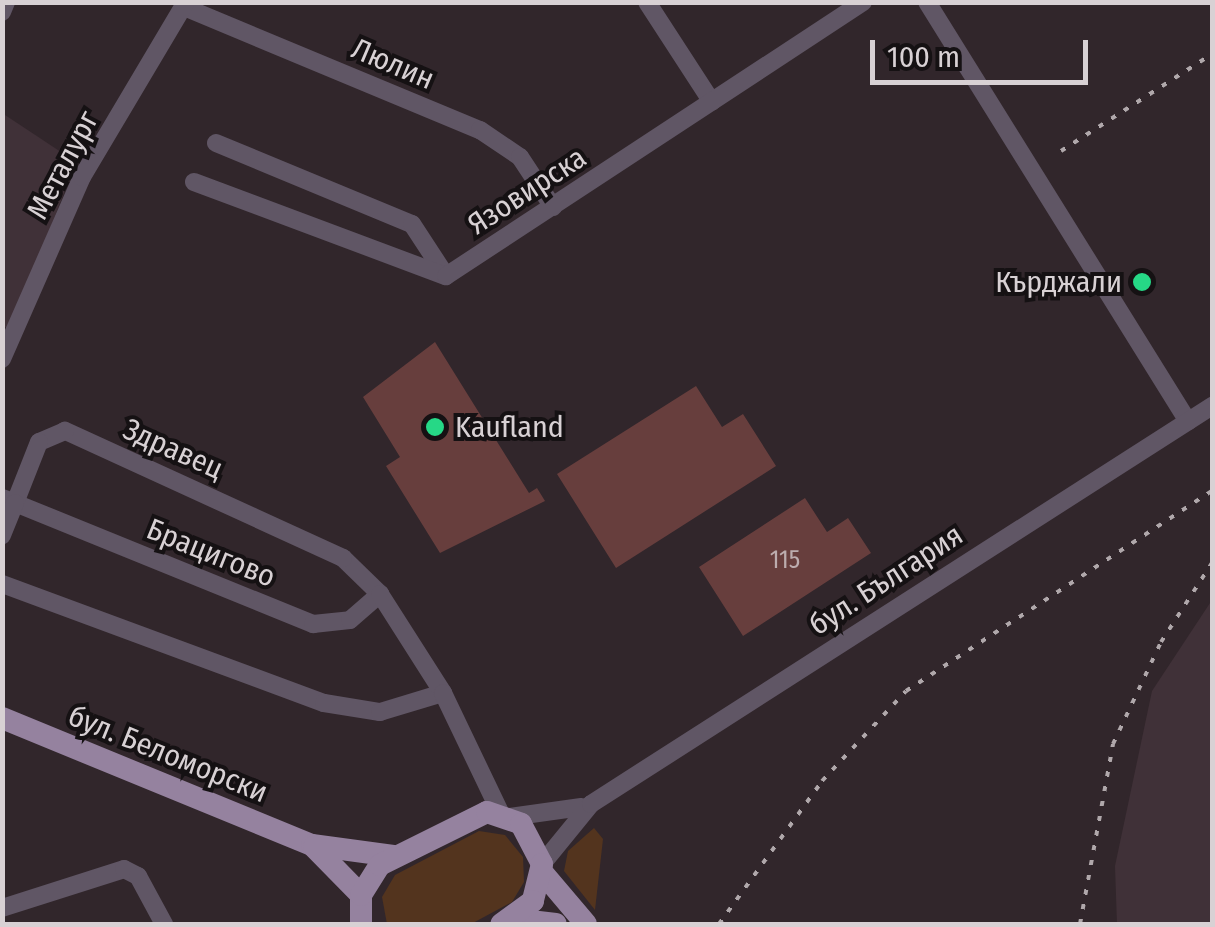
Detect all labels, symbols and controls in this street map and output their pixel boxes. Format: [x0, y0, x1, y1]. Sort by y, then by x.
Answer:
scale bar [875, 20, 1092, 82]
street label: Люлин [346, 31, 440, 97]
text: 100 m [887, 39, 960, 75]
street label: Металург [19, 105, 107, 225]
street label: Язовирска [461, 139, 593, 243]
place label: Кърджали [995, 264, 1122, 300]
marker: Кърджали [1131, 271, 1153, 293]
place label: Kaufland [455, 409, 564, 445]
street label: Здравец [118, 411, 228, 487]
marker: Kaufland [424, 416, 446, 438]
street label: Брацигово [141, 511, 281, 595]
street label: бул. България [802, 517, 970, 643]
house number: 115 [770, 545, 800, 575]
street label: бул. Беломорски [63, 698, 273, 810]

